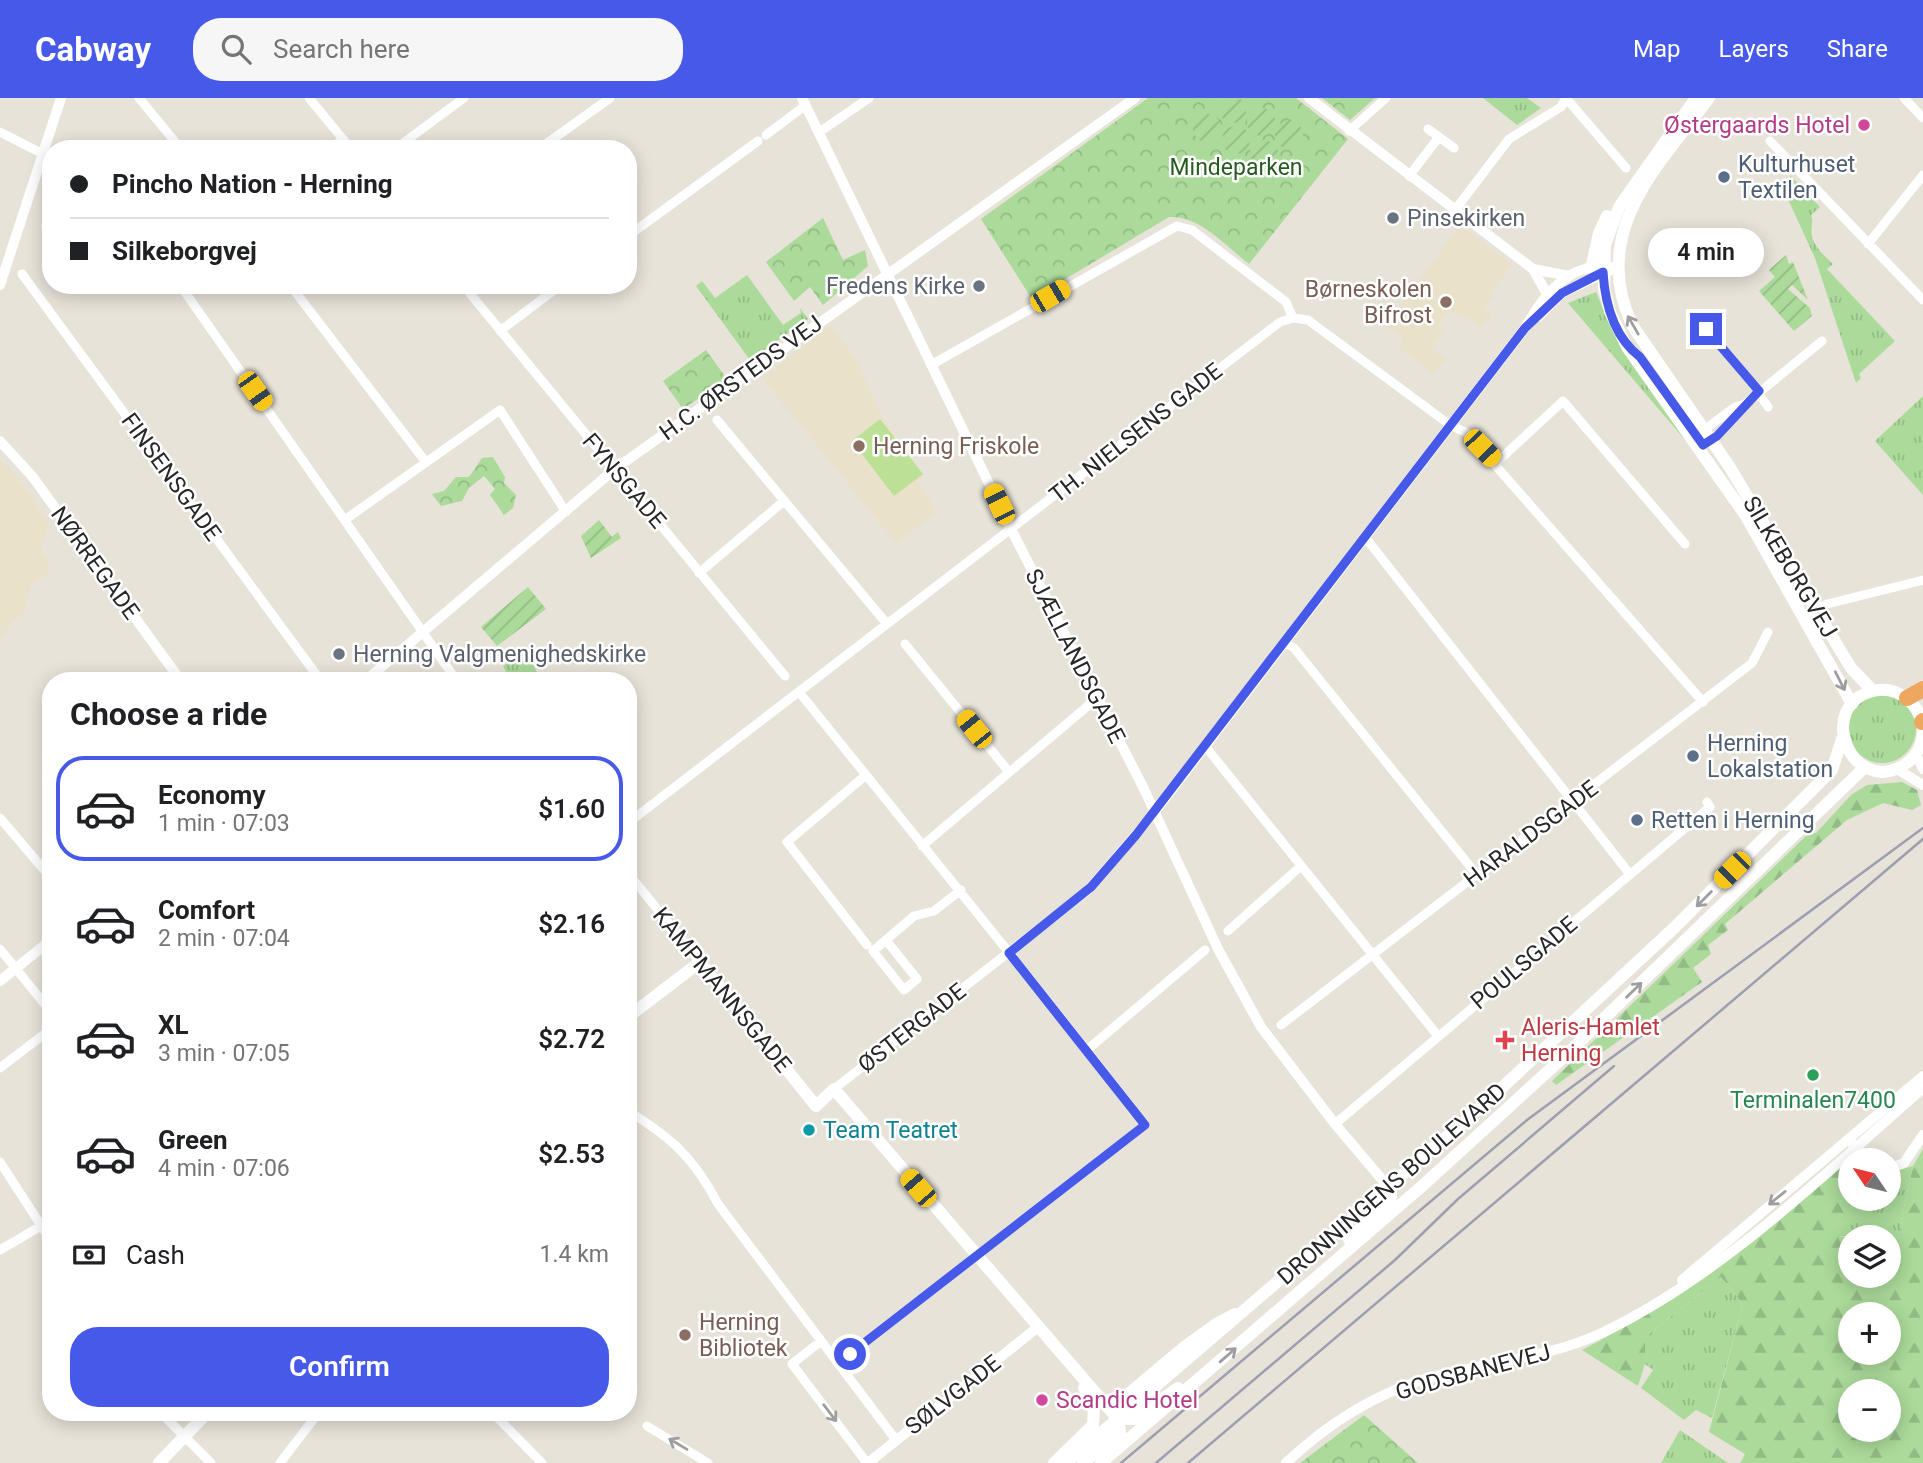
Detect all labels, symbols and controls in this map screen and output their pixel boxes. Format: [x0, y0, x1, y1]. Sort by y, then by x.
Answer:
search box [193, 18, 683, 81]
text: Cabway [35, 30, 151, 69]
icon: search [217, 30, 255, 68]
text: Search here [273, 34, 410, 64]
text: Map [1633, 35, 1681, 63]
text: Layers [1719, 35, 1789, 63]
text: Share [1827, 35, 1888, 63]
place label: Østergaards Hotel [1664, 112, 1850, 139]
marker: Østergaards Hotel [1856, 117, 1872, 133]
place label: Kulturhuset Textilen [1738, 151, 1855, 204]
park label: Mindeparken [1169, 154, 1303, 181]
text: Pincho Nation - Herning [112, 169, 393, 199]
marker: Kulturhuset Textilen [1716, 169, 1732, 185]
place label: Pinsekirken [1407, 205, 1525, 232]
marker: Pinsekirken [1385, 210, 1401, 226]
callout: 4 min [1648, 228, 1764, 276]
text: Silkeborgvej [112, 236, 257, 266]
text: 4 min [1677, 239, 1735, 266]
place label: Fredens Kirke [826, 273, 965, 300]
car [1027, 276, 1074, 316]
place label: Børneskolen Bifrost [1305, 276, 1432, 329]
marker: Fredens Kirke [971, 278, 987, 294]
marker: Børneskolen Bifrost [1438, 294, 1454, 310]
street label: H.C. ØRSTEDS VEJ [654, 310, 828, 446]
route end [1690, 313, 1722, 345]
one-way arrow [1626, 315, 1640, 335]
street label: TH. NIELSENS GADE [1044, 357, 1228, 509]
car [235, 368, 276, 414]
street label: FINSENSGADE [116, 408, 226, 546]
car [1460, 426, 1505, 470]
street label: FYNSGADE [577, 428, 671, 534]
place label: Herning Friskole [873, 433, 1039, 460]
marker: Herning Friskole [851, 438, 867, 454]
car [981, 481, 1018, 527]
street label: SILKEBORGVEJ [1737, 491, 1843, 643]
street label: NØRREGADE [45, 501, 145, 625]
street label: SJÆLLANDSGADE [1019, 564, 1131, 748]
place label: Herning Valgmenighedskirke [353, 641, 646, 668]
marker: Herning Valgmenighedskirke [331, 646, 347, 662]
one-way arrow [1833, 670, 1847, 691]
text: Choose a ride [70, 695, 267, 733]
car [953, 706, 996, 752]
place label: Herning Lokalstation [1707, 730, 1833, 783]
marker: Herning Lokalstation [1685, 748, 1701, 764]
street label: HARALDSGADE [1459, 775, 1603, 893]
icon: car [74, 777, 137, 840]
text: Economy [158, 780, 265, 810]
text: $1.60 [538, 794, 605, 824]
place label: Retten i Herning [1651, 807, 1815, 834]
text: 1 min · 07:03 [158, 810, 290, 837]
marker: Retten i Herning [1629, 812, 1645, 828]
car [1710, 848, 1755, 892]
one-way arrow [1695, 890, 1712, 907]
icon: car [74, 892, 137, 955]
text: Comfort [158, 895, 255, 925]
street label: KAMPMANNSGADE [647, 902, 797, 1078]
text: $2.16 [538, 909, 605, 939]
street label: POULSGADE [1465, 911, 1583, 1015]
text: 2 min · 07:04 [158, 925, 290, 952]
street label: ØSTERGADE [853, 978, 971, 1078]
one-way arrow [1625, 982, 1642, 999]
icon: car [74, 1007, 137, 1070]
text: XL [158, 1010, 189, 1040]
place label: Aleris-Hamlet Herning [1521, 1014, 1660, 1067]
text: $2.72 [538, 1024, 605, 1054]
marker: Aleris-Hamlet Herning [1495, 1030, 1515, 1050]
text: 3 min · 07:05 [158, 1040, 290, 1067]
marker: Terminalen7400 [1805, 1067, 1821, 1083]
street label: DRONNINGENS BOULEVARD [1272, 1077, 1512, 1291]
place label: Terminalen7400 [1730, 1087, 1896, 1114]
place label: Team Teatret [823, 1117, 958, 1144]
icon: car [74, 1122, 137, 1185]
marker: Team Teatret [801, 1122, 817, 1138]
text: Green [158, 1125, 228, 1155]
text: $2.53 [538, 1139, 605, 1169]
north arrow [1838, 1148, 1900, 1211]
map controls [1838, 1148, 1901, 1442]
text: 4 min · 07:06 [158, 1155, 290, 1182]
car [897, 1165, 940, 1211]
one-way arrow [1769, 1191, 1787, 1206]
button: layers [1838, 1225, 1901, 1288]
icon: cash [70, 1236, 108, 1274]
text: Cash [126, 1240, 185, 1270]
text: 1.4 km [540, 1241, 609, 1268]
button: + [1838, 1302, 1901, 1365]
place label: Herning Bibliotek [699, 1309, 788, 1362]
button: Confirm [70, 1327, 609, 1407]
marker: Herning Bibliotek [677, 1327, 693, 1343]
route start [834, 1338, 866, 1370]
street label: GODSBANEVEJ [1392, 1338, 1554, 1406]
one-way arrow [1219, 1347, 1237, 1363]
street label: SØLVGADE [900, 1350, 1006, 1440]
button: − [1838, 1379, 1901, 1442]
place label: Scandic Hotel [1056, 1387, 1198, 1414]
marker: Scandic Hotel [1034, 1392, 1050, 1408]
one-way arrow [822, 1404, 837, 1422]
one-way arrow [668, 1437, 688, 1451]

